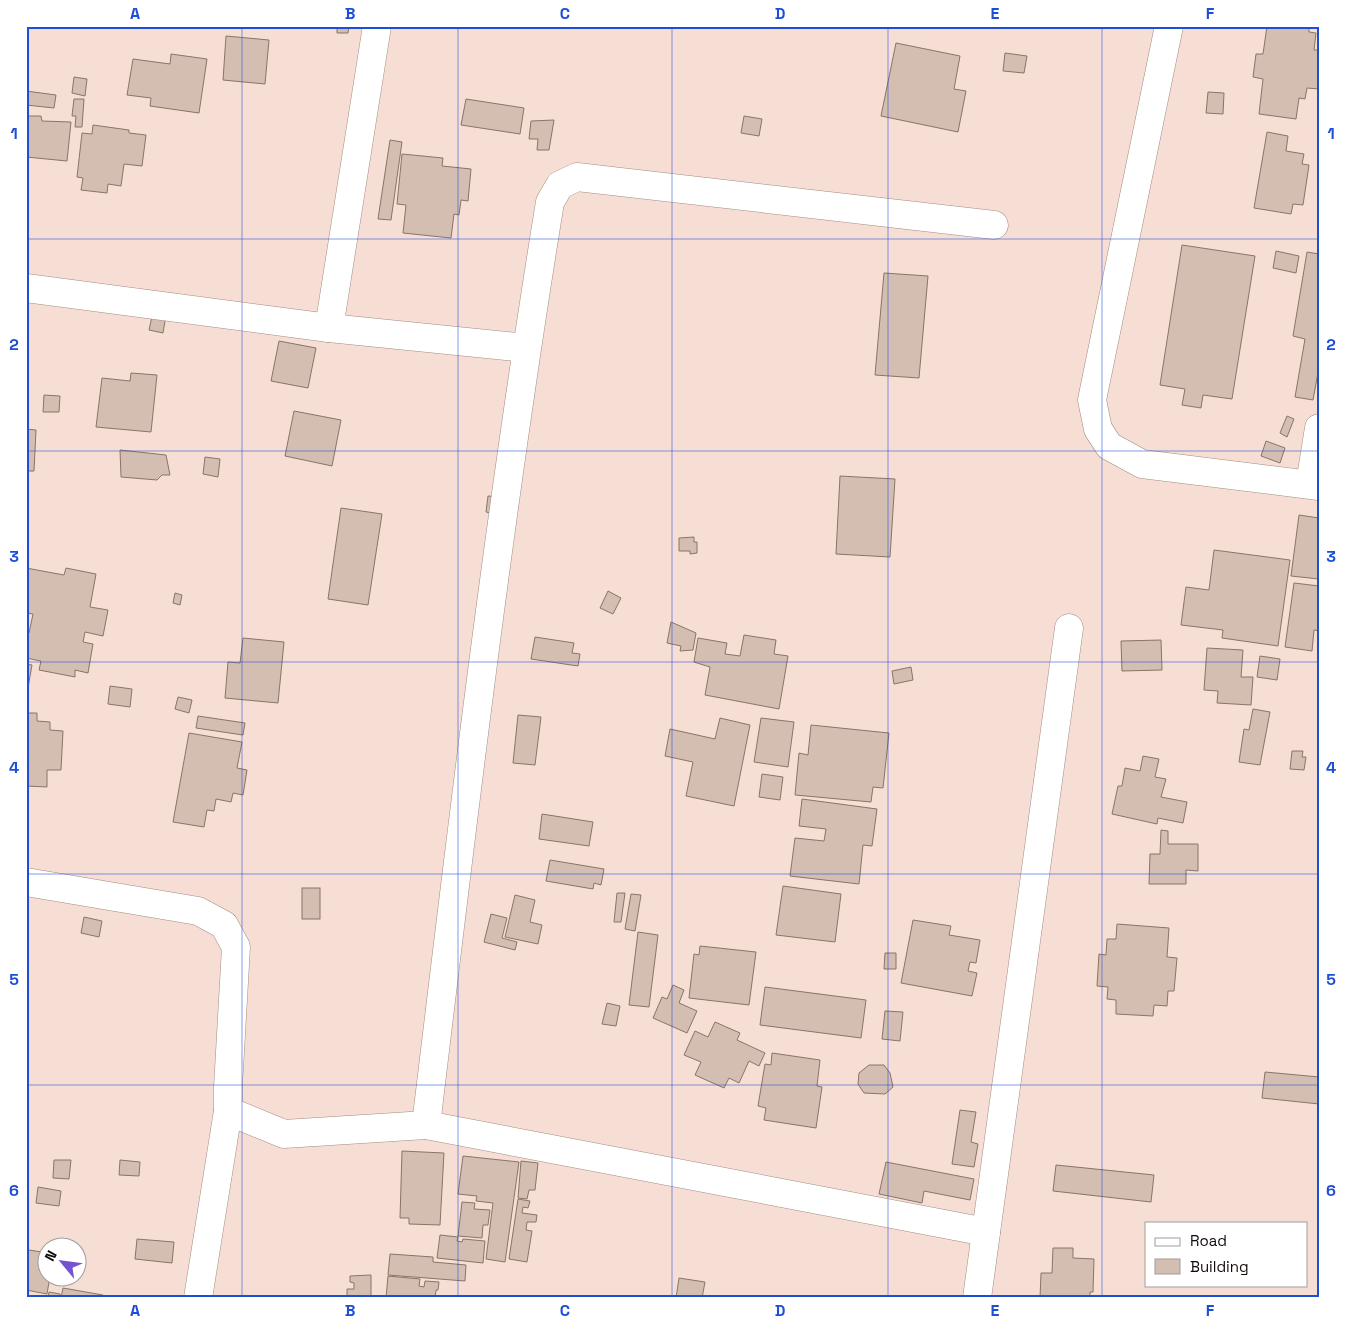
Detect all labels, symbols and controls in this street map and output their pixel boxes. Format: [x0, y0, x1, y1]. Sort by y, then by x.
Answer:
text: A [130, 3, 140, 24]
text: B [345, 3, 355, 24]
text: C [560, 3, 570, 24]
text: D [775, 3, 785, 24]
text: E [991, 3, 1000, 24]
text: F [1206, 3, 1215, 24]
text: 1 [10, 123, 18, 144]
text: 1 [1327, 123, 1335, 144]
text: 2 [9, 334, 19, 355]
text: 2 [1326, 334, 1336, 355]
text: 3 [9, 546, 19, 567]
text: 3 [1326, 546, 1336, 567]
text: 4 [9, 757, 19, 778]
text: 4 [1326, 757, 1336, 778]
text: 5 [9, 969, 19, 990]
text: 5 [1326, 969, 1336, 990]
text: 6 [9, 1180, 19, 1201]
text: 6 [1326, 1180, 1336, 1201]
legend [1145, 1222, 1308, 1286]
text: Road [1190, 1231, 1227, 1250]
north arrow [38, 1236, 88, 1286]
text: N [40, 1247, 61, 1264]
text: Building [1190, 1257, 1249, 1276]
text: A [130, 1300, 140, 1321]
text: B [345, 1300, 355, 1321]
text: C [560, 1300, 570, 1321]
text: D [775, 1300, 785, 1321]
text: E [991, 1300, 1000, 1321]
text: F [1206, 1300, 1215, 1321]

